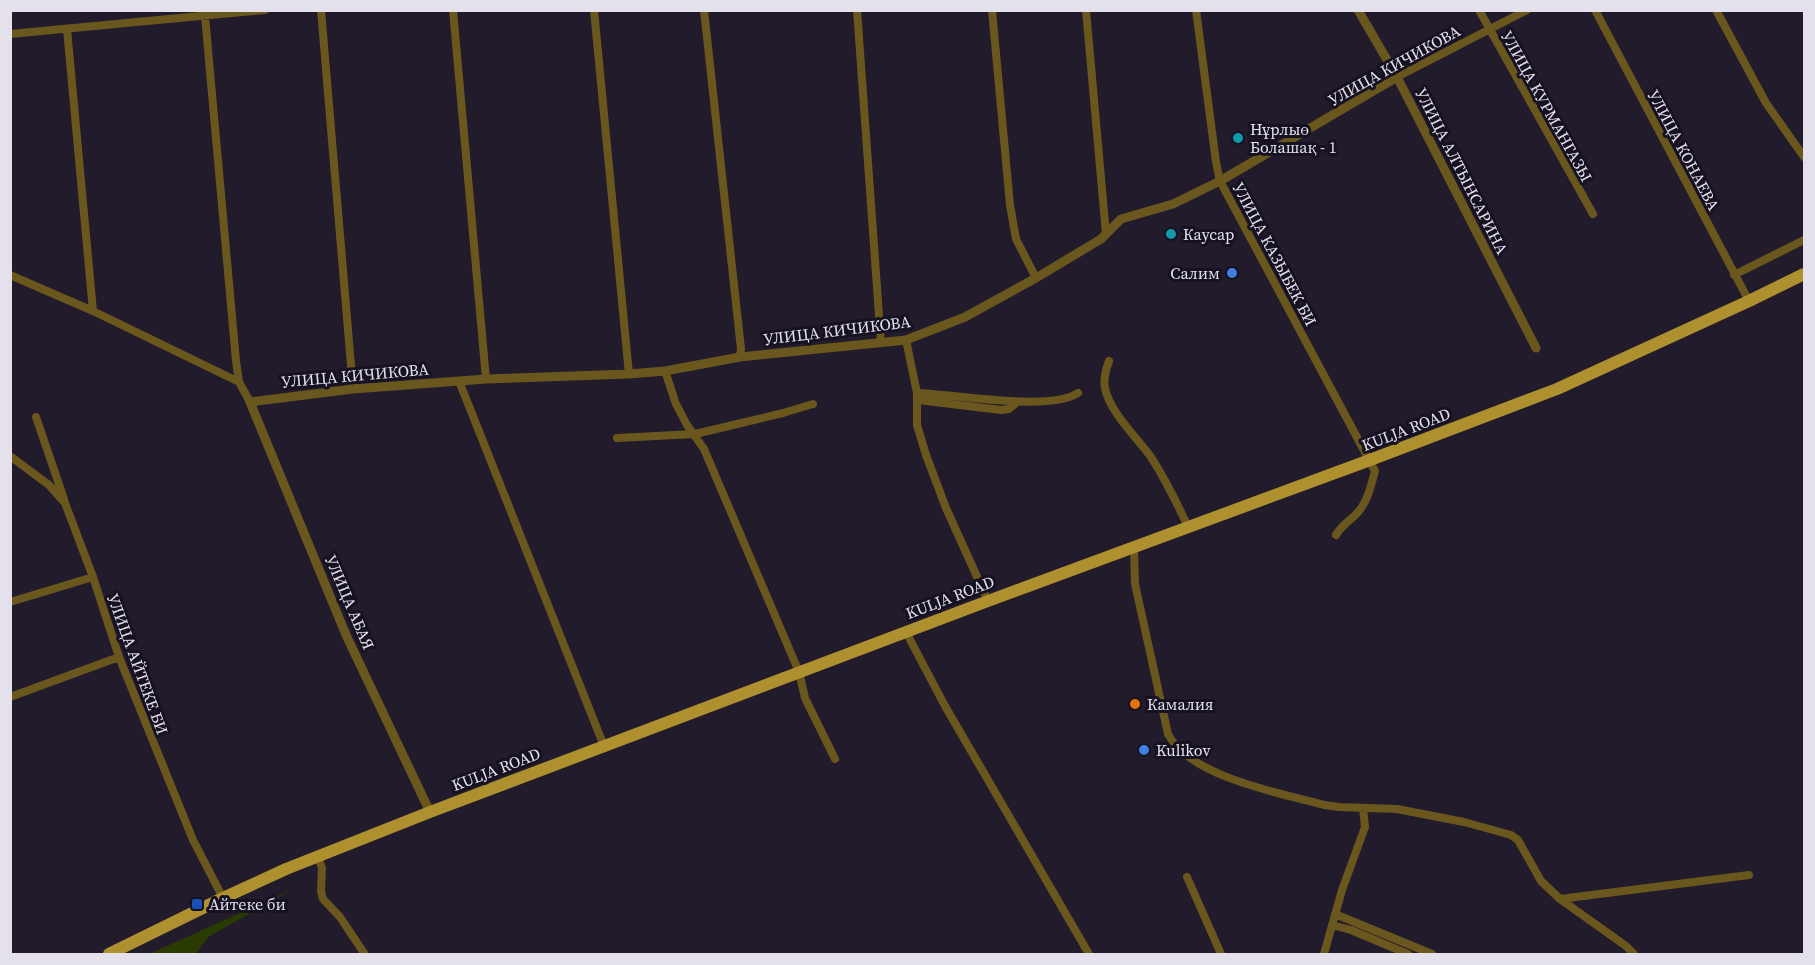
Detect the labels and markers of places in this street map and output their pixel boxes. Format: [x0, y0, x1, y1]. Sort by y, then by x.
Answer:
place label: Нұрлыө Болашақ - 1 [1250, 118, 1337, 158]
marker: Нұрлыө Болашақ - 1 [1231, 131, 1245, 145]
place label: Каусар [1183, 223, 1234, 245]
marker: Каусар [1164, 227, 1178, 241]
place label: Салим [1170, 262, 1220, 284]
marker: Салим [1225, 266, 1239, 280]
place label: Камалия [1147, 693, 1214, 715]
marker: Камалия [1128, 697, 1142, 711]
place label: Kulikov [1156, 739, 1211, 761]
marker: Kulikov [1137, 743, 1151, 757]
place label: Айтеке би [209, 893, 286, 915]
marker: Айтеке би [190, 897, 204, 911]

